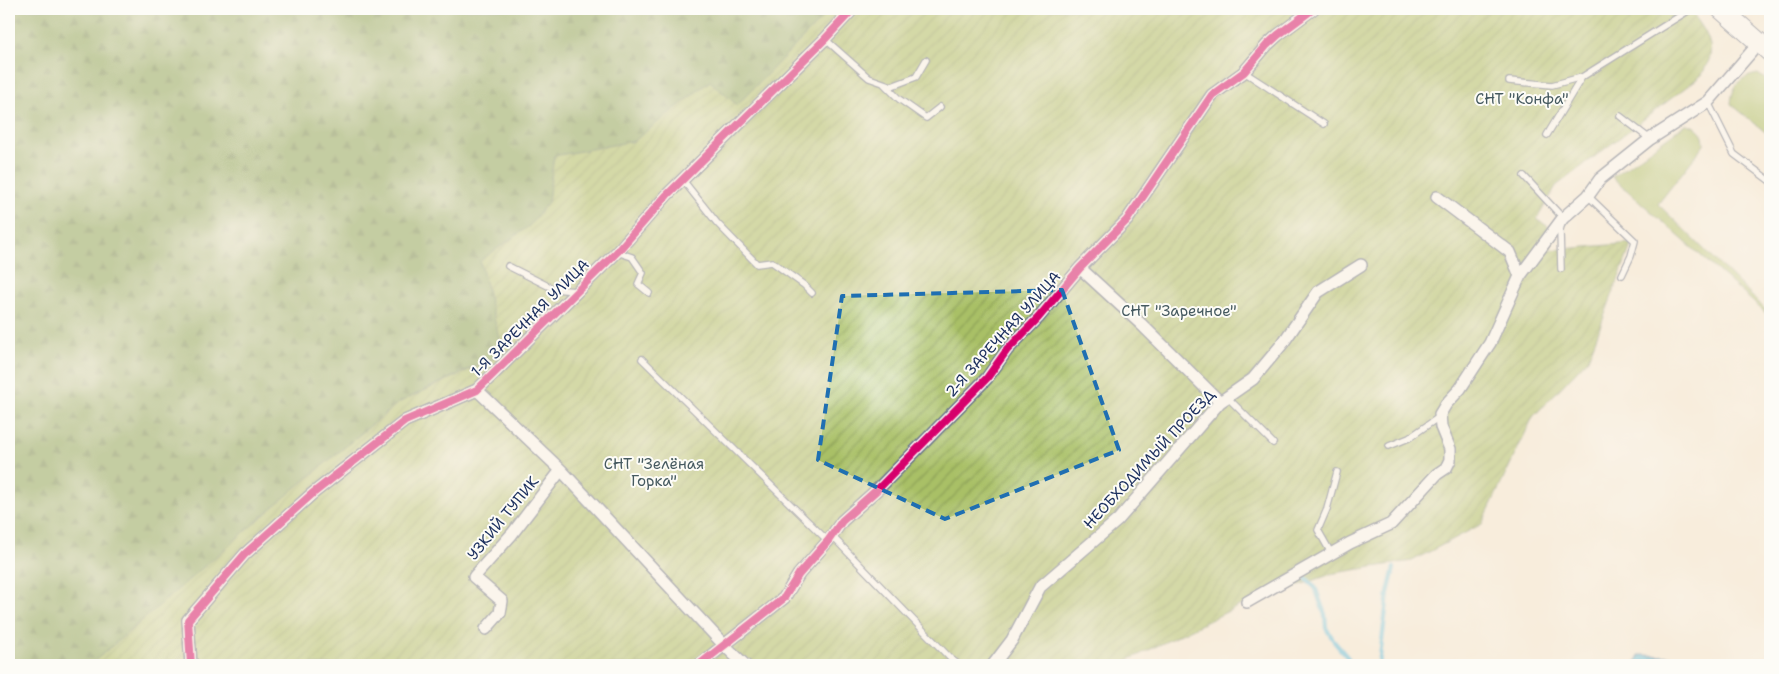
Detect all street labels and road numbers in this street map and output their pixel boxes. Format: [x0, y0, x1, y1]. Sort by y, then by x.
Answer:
street label: 1-Я ЗАРЕЧНАЯ УЛИЦА [467, 255, 593, 381]
street label: 2-Я ЗАРЕЧНАЯ УЛИЦА [941, 267, 1065, 401]
street label: НЕОБХОДИМЫЙ ПРОЕЗД [1078, 384, 1219, 533]
street label: УЗКИЙ ТУПИК [462, 471, 543, 564]

